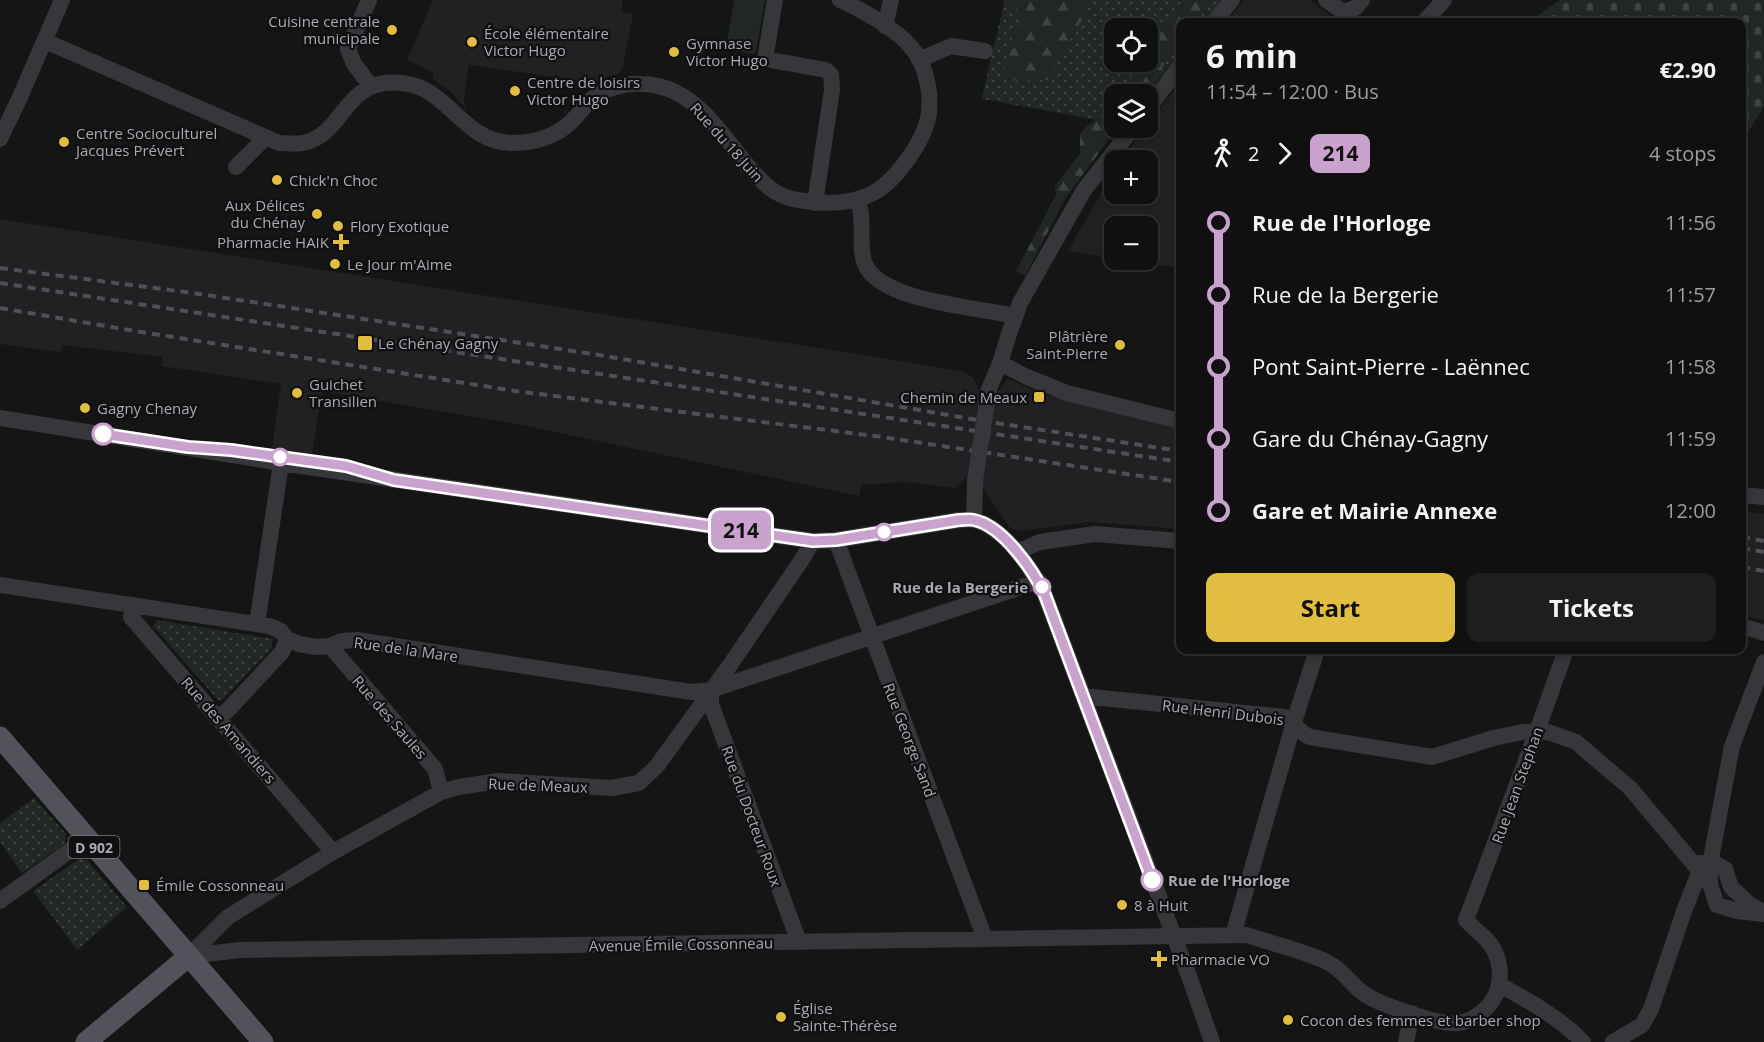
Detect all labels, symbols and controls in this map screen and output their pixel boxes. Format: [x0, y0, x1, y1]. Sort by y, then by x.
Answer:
place label: Cuisine centrale municipale [268, 11, 380, 48]
map controls [1104, 18, 1158, 270]
button: locate [1104, 18, 1158, 72]
marker: Cuisine centrale municipale [385, 23, 399, 37]
place label: École élémentaire Victor Hugo [484, 23, 609, 60]
place label: Gymnase Victor Hugo [686, 33, 768, 70]
text: 6 min [1206, 33, 1298, 78]
marker: École élémentaire Victor Hugo [465, 35, 479, 49]
marker: Gymnase Victor Hugo [667, 45, 681, 59]
text: €2.90 [1659, 54, 1716, 84]
place label: Centre de loisirs Victor Hugo [527, 72, 640, 109]
text: 11:54 – 12:00 · Bus [1206, 78, 1379, 105]
marker: Centre de loisirs Victor Hugo [508, 84, 522, 98]
button: layers [1104, 84, 1158, 138]
street label: Rue du 18 Juin [686, 98, 768, 186]
place label: Centre Socioculturel Jacques Prévert [74, 123, 217, 160]
marker: Centre Socioculturel Jacques Prévert [57, 135, 71, 149]
icon: walk [1206, 137, 1239, 170]
icon: forward [1268, 137, 1301, 170]
text: 214 [1322, 139, 1358, 167]
text: 2 [1248, 140, 1259, 167]
text: 4 stops [1649, 140, 1716, 167]
button: + [1104, 150, 1158, 204]
place label: Chick'n Choc [289, 170, 378, 190]
marker: Chick'n Choc [270, 173, 284, 187]
place label: Aux Délices du Chénay [225, 195, 305, 232]
marker: Aux Délices du Chénay [310, 207, 324, 221]
text: Rue de l'Horloge [1252, 207, 1431, 237]
text: 11:56 [1665, 209, 1716, 236]
place label: Flory Exotique [350, 216, 449, 236]
button: − [1104, 216, 1158, 270]
marker: Flory Exotique [331, 219, 345, 233]
place label: Pharmacie HAIK [217, 232, 330, 252]
marker: Pharmacie HAIK [334, 235, 348, 249]
place label: Le Jour m'Aime [347, 254, 452, 274]
marker: Le Jour m'Aime [328, 257, 342, 271]
text: Rue de la Bergerie [1252, 279, 1439, 309]
text: 11:57 [1665, 281, 1716, 308]
place label: Plâtrière Saint-Pierre [1026, 326, 1108, 363]
place label: Le Chénay Gagny [378, 333, 499, 353]
marker: Le Chénay Gagny [356, 334, 374, 352]
marker: Plâtrière Saint-Pierre [1113, 338, 1127, 352]
text: Pont Saint-Pierre - Laënnec [1252, 351, 1530, 381]
text: 11:58 [1665, 353, 1716, 380]
place label: Guichet Transilien [309, 374, 377, 411]
marker: Guichet Transilien [290, 386, 304, 400]
place label: Chemin de Meaux [900, 387, 1027, 407]
marker: Chemin de Meaux [1032, 390, 1046, 404]
place label: Gagny Chenay [97, 398, 198, 418]
marker: Gagny Chenay [78, 401, 92, 415]
unlabelled marker [92, 423, 114, 445]
text: Gare du Chénay-Gagny [1252, 423, 1488, 453]
text: 11:59 [1665, 425, 1716, 452]
unlabelled marker [271, 448, 289, 466]
text: Gare et Mairie Annexe [1252, 495, 1497, 525]
text: 12:00 [1665, 497, 1716, 524]
line badge: 214 [706, 510, 776, 550]
text: 214 [723, 516, 759, 544]
unlabelled marker [875, 523, 893, 541]
button: Start [1206, 573, 1455, 642]
button: Tickets [1467, 573, 1716, 642]
place label: Rue de la Bergerie [892, 577, 1028, 597]
marker: Rue de la Bergerie [1033, 578, 1051, 596]
street label: Rue de la Mare [353, 632, 459, 666]
street label: Rue des Saules [348, 671, 432, 763]
street label: Rue des Amandiers [177, 672, 281, 788]
street label: Rue George Sand [879, 680, 941, 800]
street label: Rue Henri Dubois [1161, 695, 1285, 729]
street label: Rue Jean Stephan [1487, 724, 1547, 846]
street label: Rue du Docteur Roux [717, 743, 787, 889]
street label: Rue de Meaux [488, 773, 588, 797]
road number: D 902 [68, 836, 119, 858]
marker: Rue de l'Horloge [1141, 869, 1163, 891]
place label: Rue de l'Horloge [1168, 870, 1290, 890]
place label: Émile Cossonneau [156, 875, 284, 895]
marker: Émile Cossonneau [137, 878, 151, 892]
place label: 8 à Huit [1134, 895, 1188, 915]
marker: 8 à Huit [1115, 898, 1129, 912]
street label: Avenue Émile Cossonneau [589, 932, 773, 956]
place label: Pharmacie VO [1171, 949, 1270, 969]
marker: Pharmacie VO [1152, 952, 1166, 966]
place label: Église Sainte-Thérèse [793, 998, 897, 1035]
marker: Église Sainte-Thérèse [774, 1010, 788, 1024]
place label: Cocon des femmes et barber shop [1300, 1010, 1541, 1030]
marker: Cocon des femmes et barber shop [1281, 1013, 1295, 1027]

